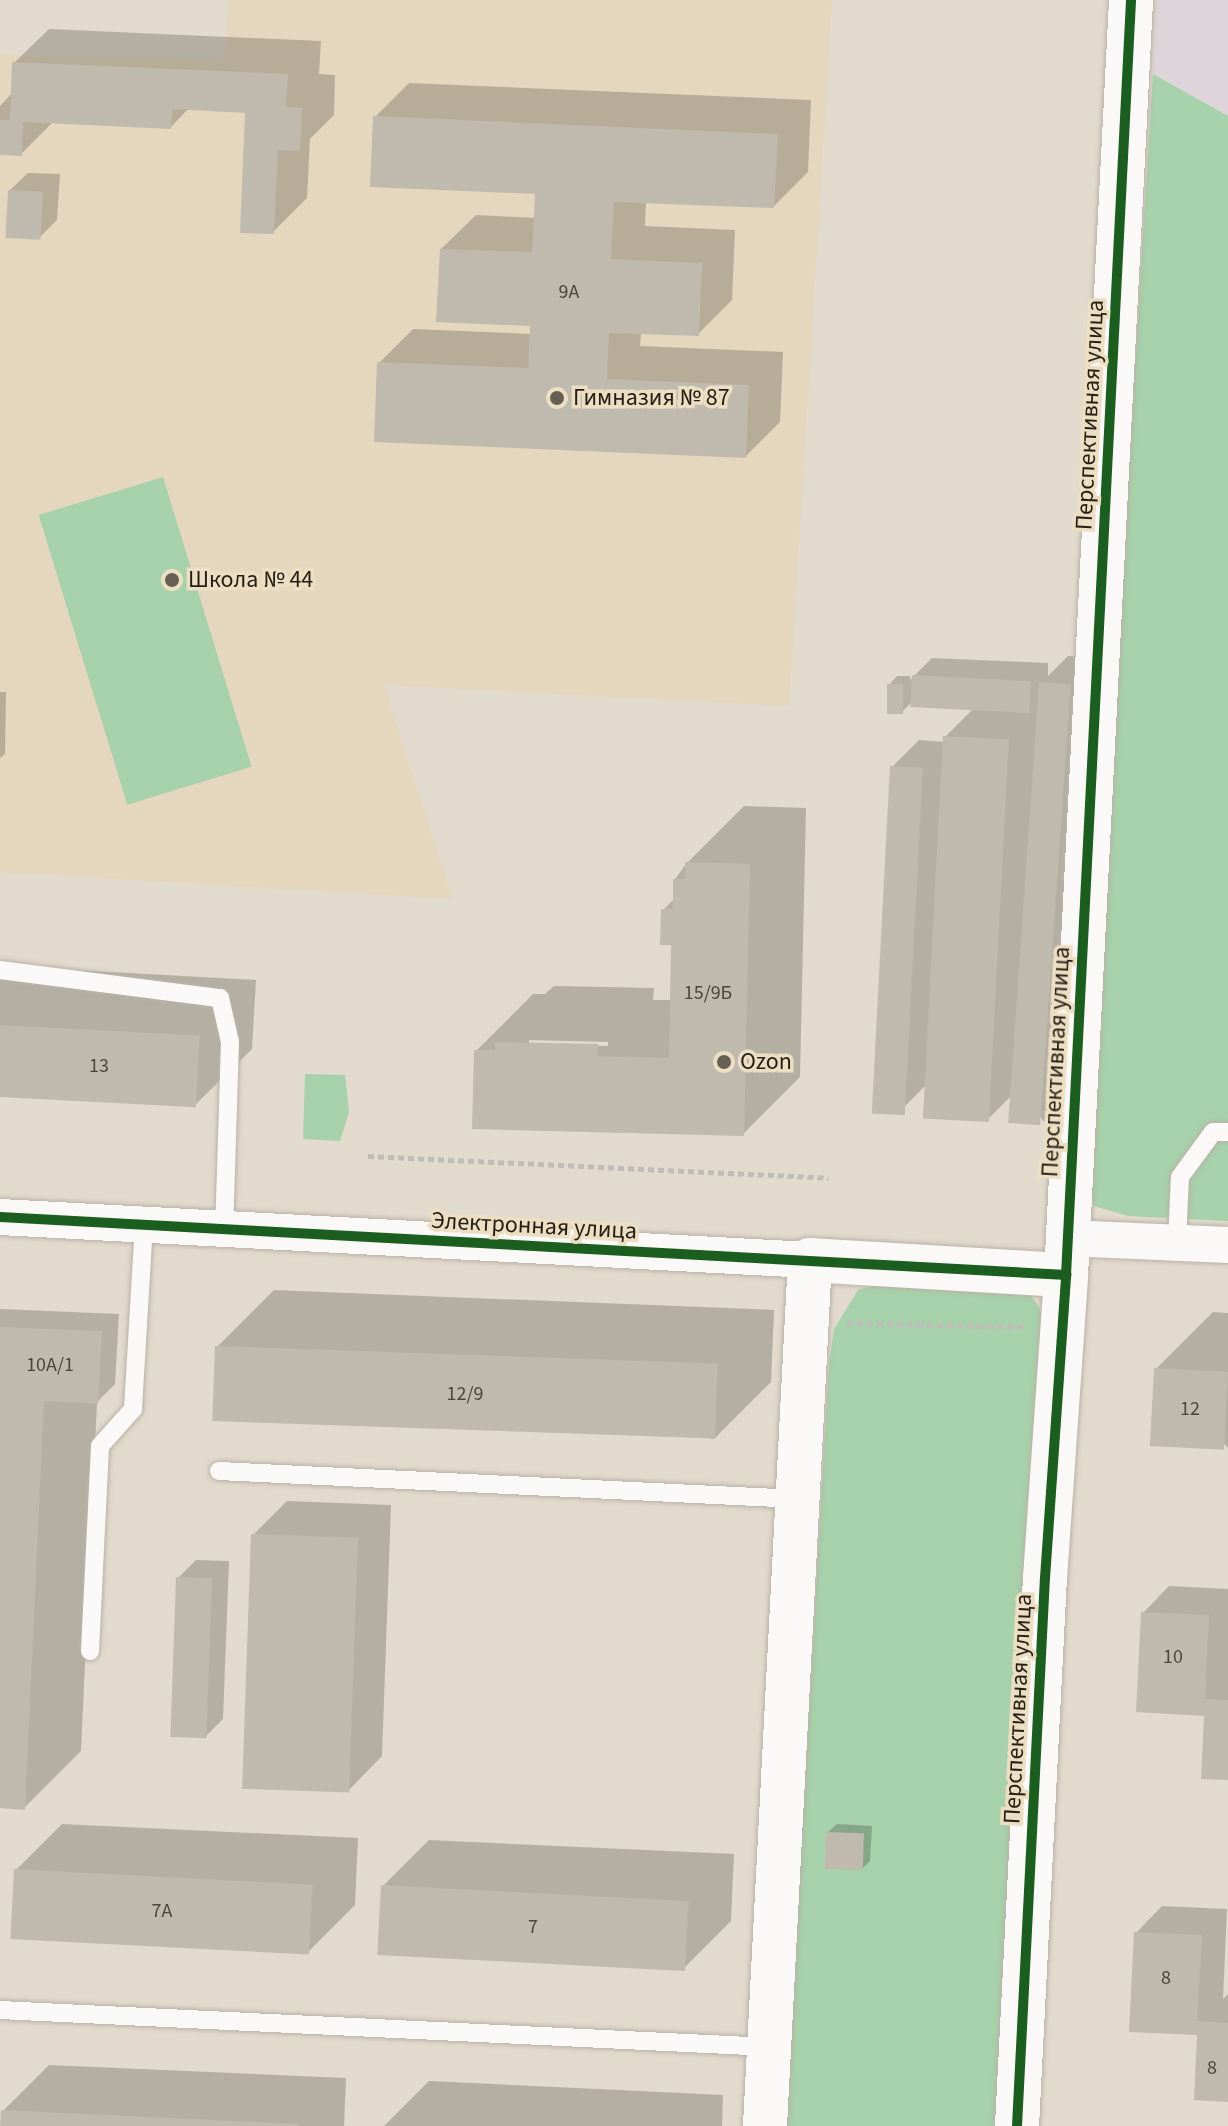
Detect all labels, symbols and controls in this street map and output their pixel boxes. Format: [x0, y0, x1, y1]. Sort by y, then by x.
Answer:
house number: 9А [559, 280, 579, 304]
street label: Перспективная улица [1070, 299, 1110, 531]
place label: Гимназия № 87 [573, 384, 730, 412]
marker: Гимназия № 87 [548, 389, 566, 407]
place label: Школа № 44 [188, 566, 313, 594]
marker: Школа № 44 [163, 571, 181, 589]
street label: Перспективная улица [1036, 946, 1076, 1178]
house number: 15/9Б [684, 981, 732, 1005]
place label: Ozon [740, 1048, 792, 1076]
marker: Ozon [715, 1053, 733, 1071]
house number: 13 [89, 1054, 109, 1078]
street label: Электронная улица [430, 1206, 638, 1246]
house number: 10А/1 [26, 1353, 74, 1377]
house number: 12/9 [447, 1382, 483, 1406]
house number: 12 [1180, 1397, 1200, 1421]
street label: Перспективная улица [998, 1593, 1038, 1825]
house number: 10 [1163, 1645, 1183, 1669]
house number: 7А [152, 1899, 172, 1923]
house number: 7 [528, 1915, 538, 1939]
house number: 8 [1161, 1966, 1171, 1990]
house number: 8 [1207, 2056, 1217, 2080]

